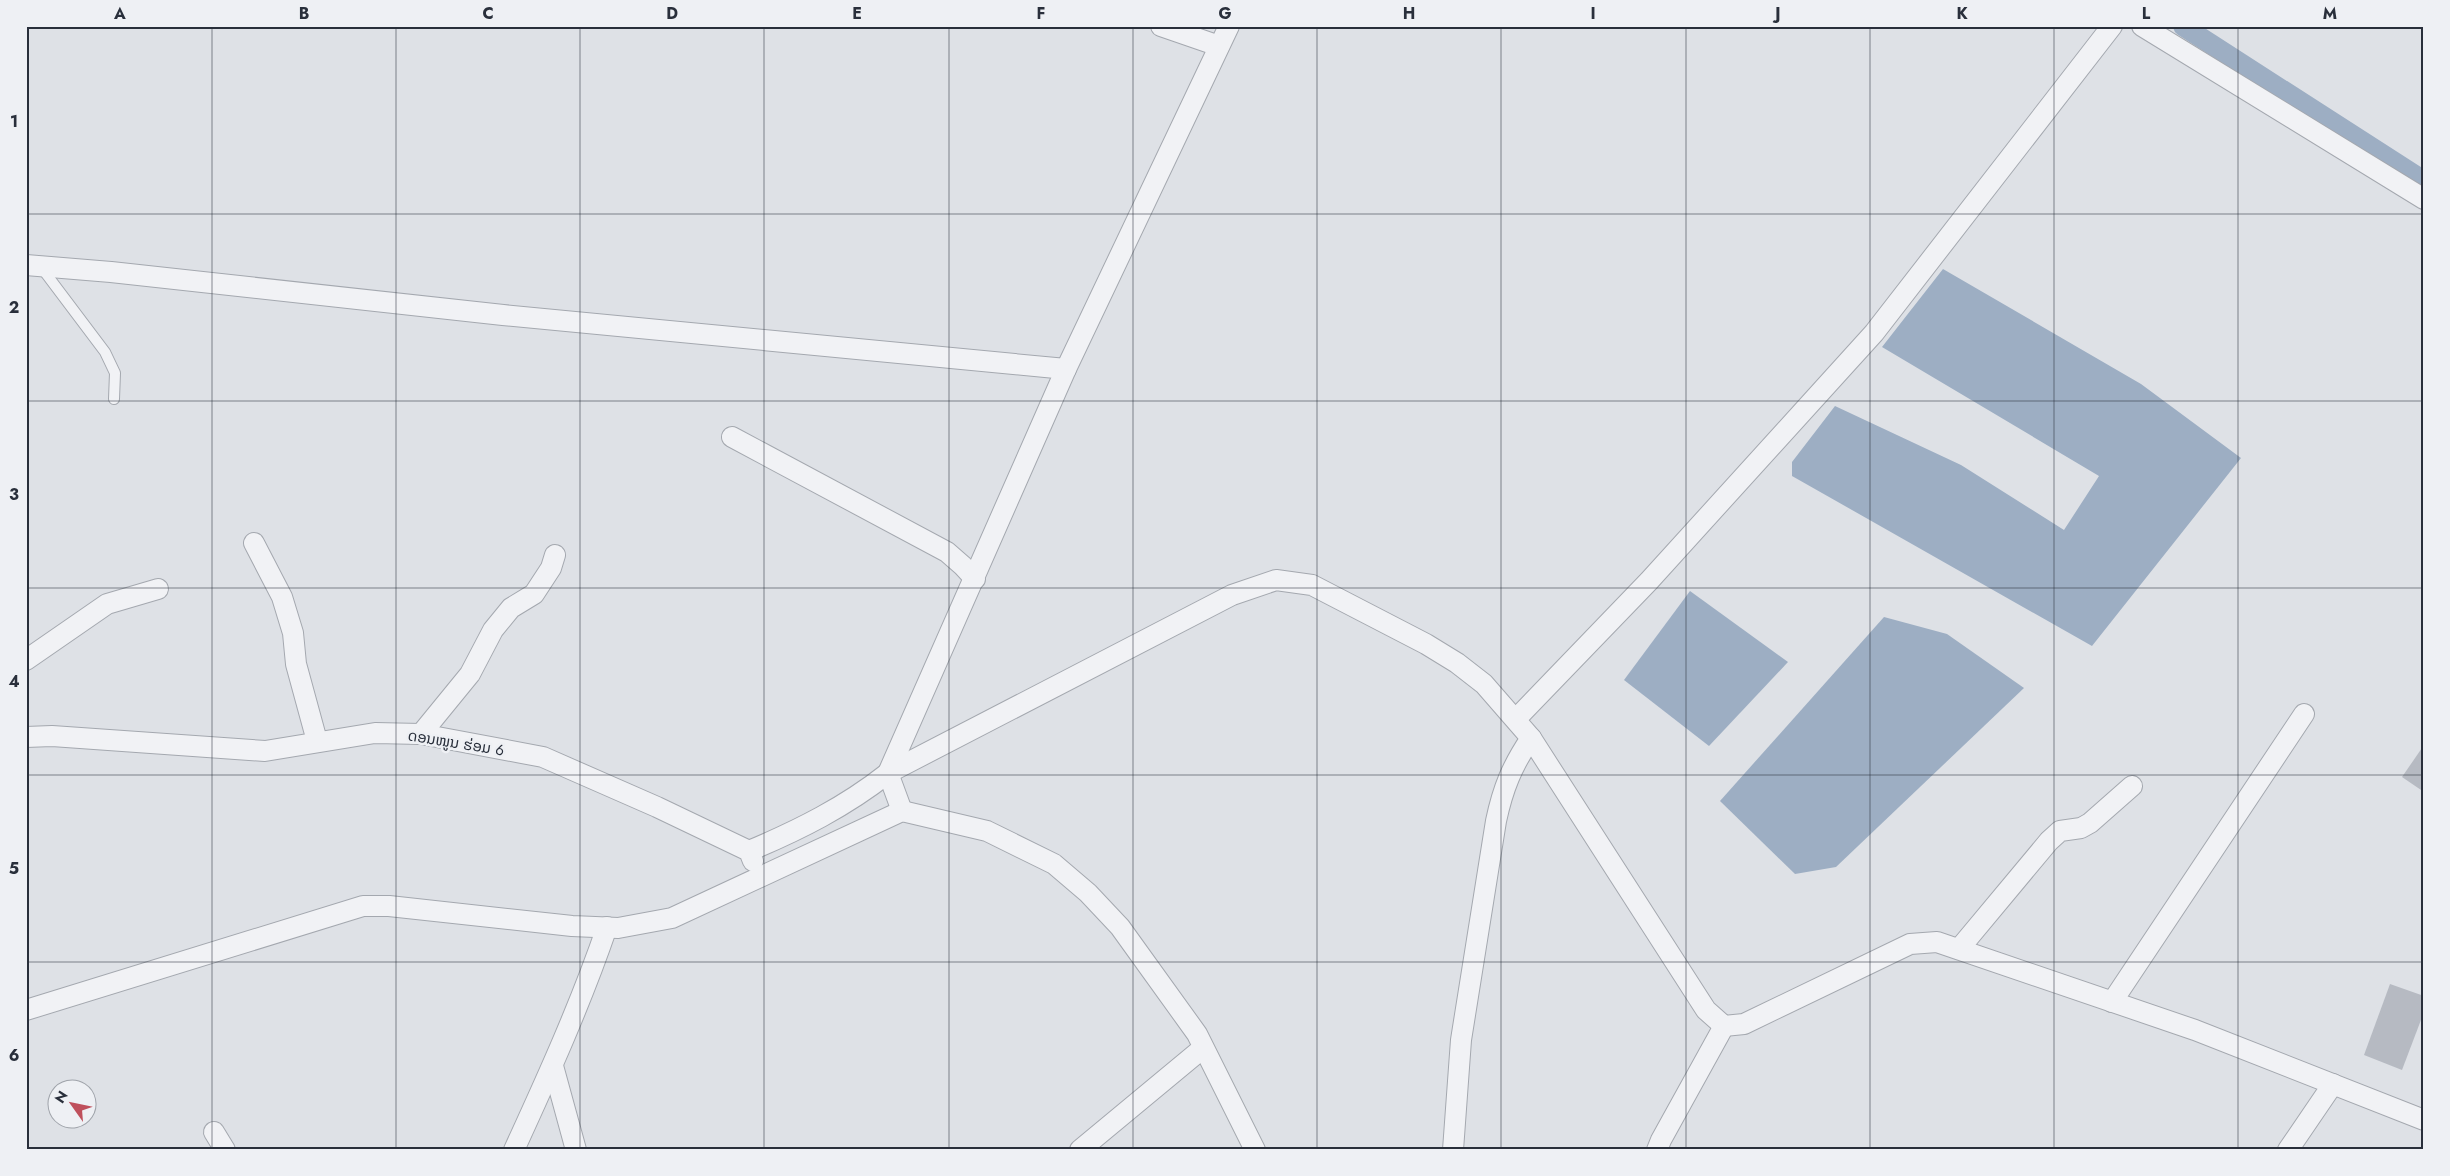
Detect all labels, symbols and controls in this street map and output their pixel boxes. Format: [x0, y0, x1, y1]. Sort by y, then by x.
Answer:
text: A [113, 2, 126, 25]
text: B [299, 2, 309, 25]
text: C [482, 2, 494, 25]
text: D [666, 2, 678, 25]
text: E [852, 2, 862, 25]
text: F [1037, 2, 1045, 25]
text: G [1218, 2, 1232, 25]
text: H [1403, 2, 1415, 25]
text: I [1590, 2, 1596, 25]
text: J [1772, 2, 1781, 25]
text: K [1956, 2, 1968, 25]
text: L [2142, 2, 2151, 25]
text: M [2323, 2, 2337, 25]
text: 1 [10, 110, 18, 133]
text: 2 [9, 296, 19, 319]
text: 3 [9, 483, 19, 506]
text: 4 [8, 670, 20, 693]
street label: ດອນໜູນ ຮ່ອມ 6 [406, 725, 506, 761]
text: 5 [9, 857, 19, 880]
text: 6 [9, 1044, 19, 1067]
north arrow [48, 1078, 98, 1128]
text: N [50, 1087, 73, 1107]

